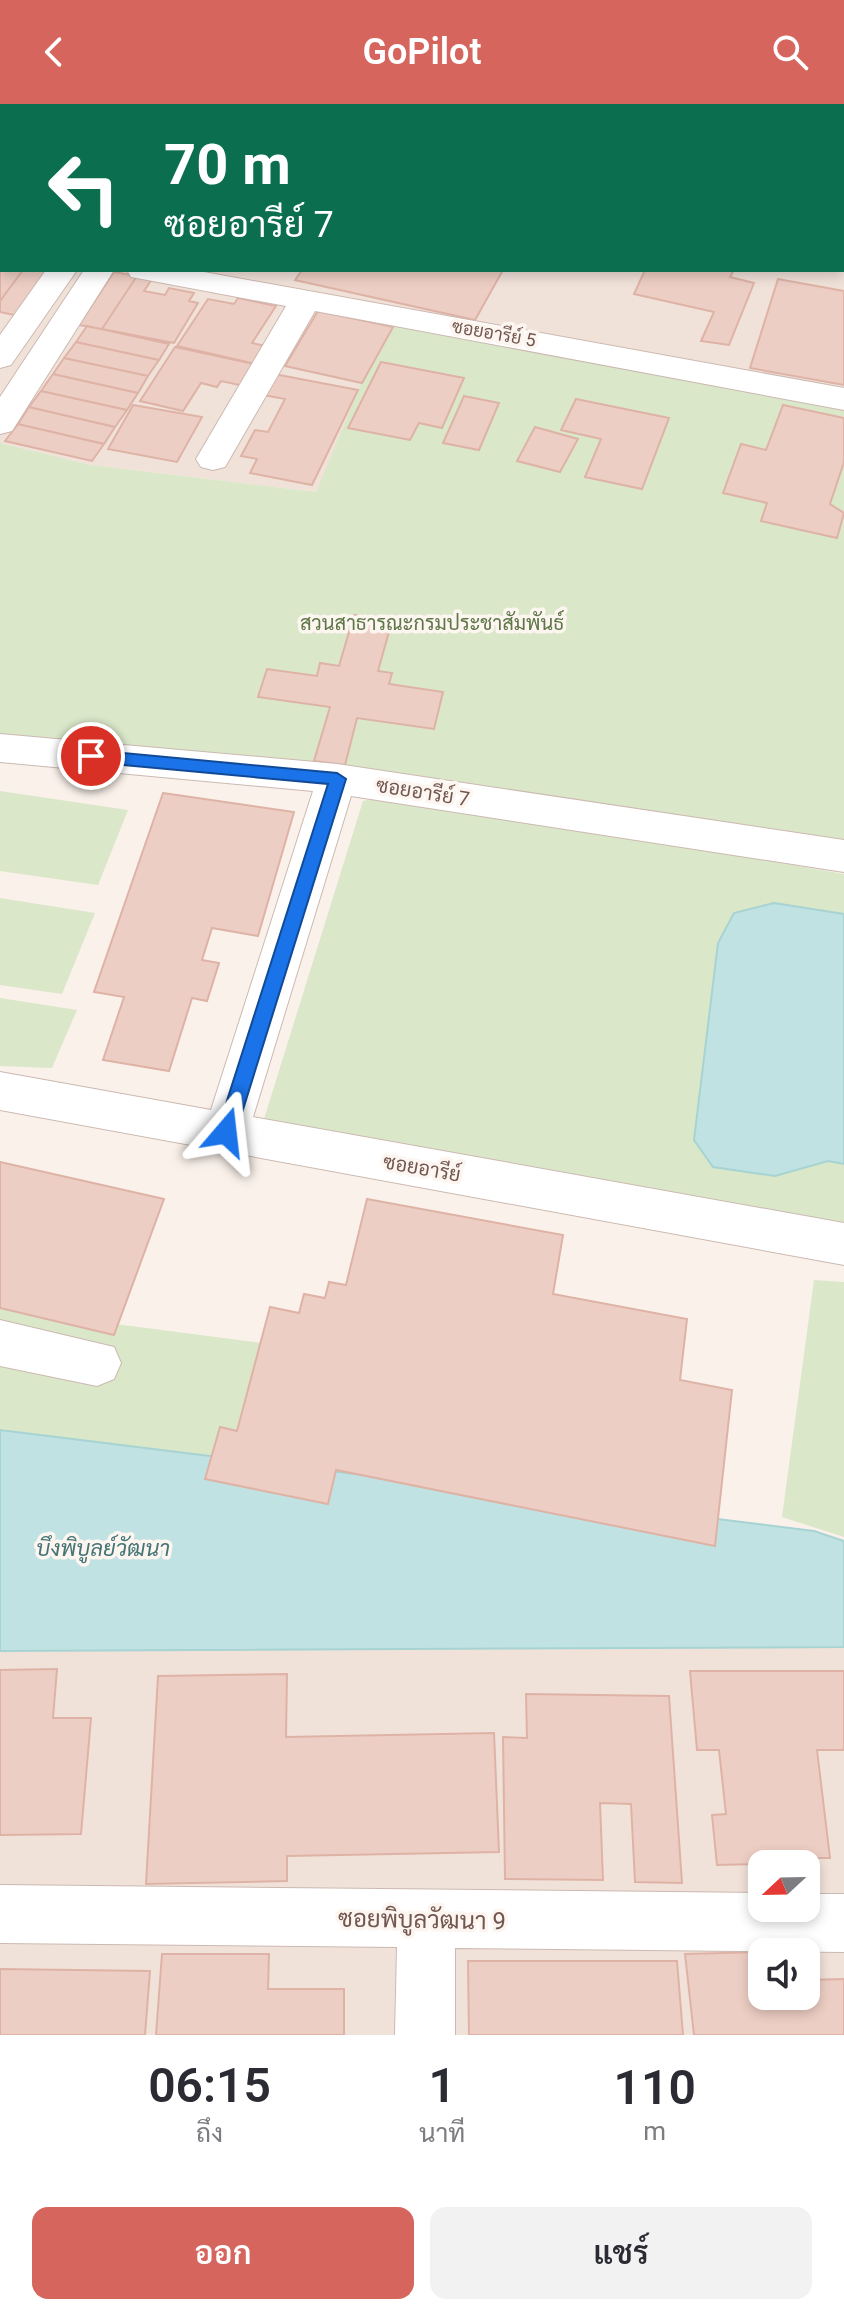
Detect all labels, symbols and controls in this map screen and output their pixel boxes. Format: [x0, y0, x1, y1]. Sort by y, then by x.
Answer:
icon: back [32, 30, 76, 74]
icon: search [768, 30, 812, 74]
text: GoPilot [362, 31, 482, 73]
text: 70 m [164, 132, 291, 198]
icon: left [32, 136, 136, 240]
text: ซอยอารีย์ 7 [164, 204, 334, 246]
street label: ซอยอารีย์ 5 [450, 313, 538, 351]
park label: สวนสาธารณะกรมประชาสัมพันธ์ [300, 609, 564, 635]
pin [57, 722, 125, 790]
icon: arrive [69, 734, 113, 778]
street label: ซอยอารีย์ 7 [375, 771, 472, 811]
position arrow [184, 1090, 268, 1174]
street label: ซอยอารีย์ [381, 1147, 463, 1187]
water label: บึงพิบูลย์วัฒนา [36, 1534, 170, 1564]
north arrow [748, 1850, 820, 1922]
map controls [748, 1850, 820, 2010]
street label: ซอยพิบูลวัฒนา 9 [338, 1905, 506, 1938]
button: sound [748, 1938, 820, 2010]
text: 06:15 [148, 2057, 271, 2114]
text: 1 [429, 2057, 456, 2114]
text: 110 [614, 2059, 696, 2116]
text: m [643, 2116, 666, 2146]
text: ถึง [196, 2118, 223, 2148]
text: นาที [419, 2118, 465, 2148]
button: ออก [32, 2207, 414, 2299]
button: แชร์ [430, 2207, 812, 2299]

